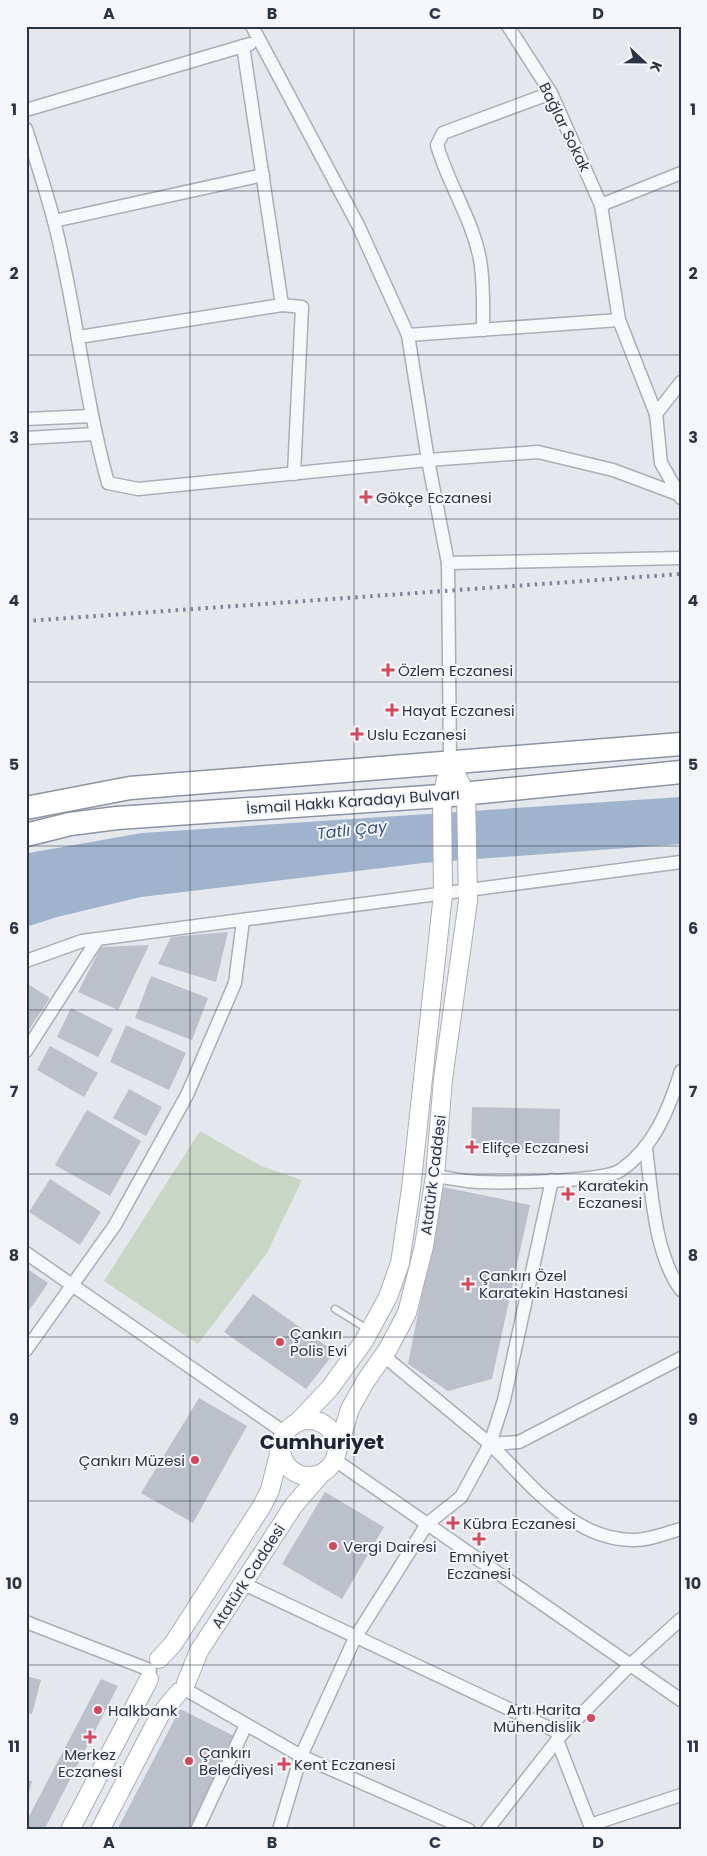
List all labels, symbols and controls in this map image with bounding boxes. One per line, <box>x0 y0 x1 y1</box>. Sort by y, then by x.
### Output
text: A <box>103 2 115 25</box>
text: B <box>267 2 277 25</box>
text: C <box>429 2 441 25</box>
text: D <box>592 2 604 25</box>
north arrow <box>620 38 670 88</box>
text: K <box>645 59 667 75</box>
street label: Bağlar Sokak <box>534 79 596 175</box>
text: 1 <box>11 98 17 121</box>
text: 1 <box>690 98 696 121</box>
text: 2 <box>9 262 19 285</box>
text: 2 <box>688 262 698 285</box>
text: 3 <box>9 426 19 449</box>
text: 3 <box>688 426 698 449</box>
place label: Gökçe Eczanesi <box>376 487 492 508</box>
marker: Gökçe Eczanesi <box>360 491 372 503</box>
text: 4 <box>9 589 20 612</box>
text: 4 <box>688 589 699 612</box>
place label: Özlem Eczanesi <box>398 660 513 681</box>
marker: Özlem Eczanesi <box>382 664 394 676</box>
place label: Hayat Eczanesi <box>402 700 515 721</box>
marker: Hayat Eczanesi <box>386 704 398 716</box>
place label: Uslu Eczanesi <box>367 724 466 745</box>
marker: Uslu Eczanesi <box>351 728 363 740</box>
text: 5 <box>9 753 19 776</box>
text: 5 <box>688 753 698 776</box>
street label: İsmail Hakkı Karadayı Bulvarı <box>246 783 460 819</box>
water label: Tatlı Çay <box>316 815 389 845</box>
text: 6 <box>9 917 19 940</box>
text: 6 <box>688 917 698 940</box>
text: 7 <box>10 1080 19 1103</box>
text: 7 <box>689 1080 698 1103</box>
street label: Atatürk Caddesi <box>415 1114 451 1236</box>
place label: Elifçe Eczanesi <box>482 1137 589 1158</box>
marker: Elifçe Eczanesi <box>466 1141 478 1153</box>
place label: Karatekin Eczanesi <box>578 1175 649 1213</box>
marker: Karatekin Eczanesi <box>562 1188 574 1200</box>
text: 8 <box>9 1244 19 1267</box>
text: 8 <box>688 1244 698 1267</box>
place label: Çankırı Özel Karatekin Hastanesi <box>479 1265 628 1303</box>
marker: Çankırı Özel Karatekin Hastanesi <box>461 1277 475 1291</box>
place label: Çankırı Polis Evi <box>290 1323 347 1361</box>
marker: Çankırı Polis Evi <box>274 1336 286 1348</box>
text: 9 <box>9 1408 19 1431</box>
text: 9 <box>688 1408 698 1431</box>
district label: Cumhuriyet <box>260 1428 384 1456</box>
place label: Çankırı Müzesi <box>79 1450 185 1471</box>
marker: Çankırı Müzesi <box>189 1454 201 1466</box>
place label: Kübra Eczanesi <box>463 1513 576 1534</box>
marker: Kübra Eczanesi <box>447 1517 459 1529</box>
street label: Atatürk Caddesi <box>206 1520 290 1632</box>
marker: Emniyet Eczanesi <box>473 1533 485 1545</box>
place label: Vergi Dairesi <box>343 1536 437 1557</box>
marker: Vergi Dairesi <box>327 1540 339 1552</box>
place label: Emniyet Eczanesi <box>447 1546 511 1584</box>
text: 10 <box>6 1572 22 1595</box>
text: 10 <box>685 1572 701 1595</box>
place label: Artı Harita Mühendislik <box>493 1699 581 1737</box>
place label: Halkbank <box>108 1700 178 1721</box>
marker: Halkbank <box>92 1704 104 1716</box>
marker: Artı Harita Mühendislik <box>585 1712 597 1724</box>
marker: Merkez Eczanesi <box>84 1731 96 1743</box>
text: 11 <box>8 1735 20 1758</box>
text: 11 <box>687 1735 699 1758</box>
place label: Çankırı Belediyesi <box>199 1742 274 1780</box>
place label: Merkez Eczanesi <box>58 1744 122 1782</box>
place label: Kent Eczanesi <box>294 1754 396 1775</box>
marker: Çankırı Belediyesi <box>183 1755 195 1767</box>
marker: Kent Eczanesi <box>278 1758 290 1770</box>
text: A <box>103 1831 115 1854</box>
text: B <box>267 1831 277 1854</box>
text: C <box>429 1831 441 1854</box>
text: D <box>592 1831 604 1854</box>

